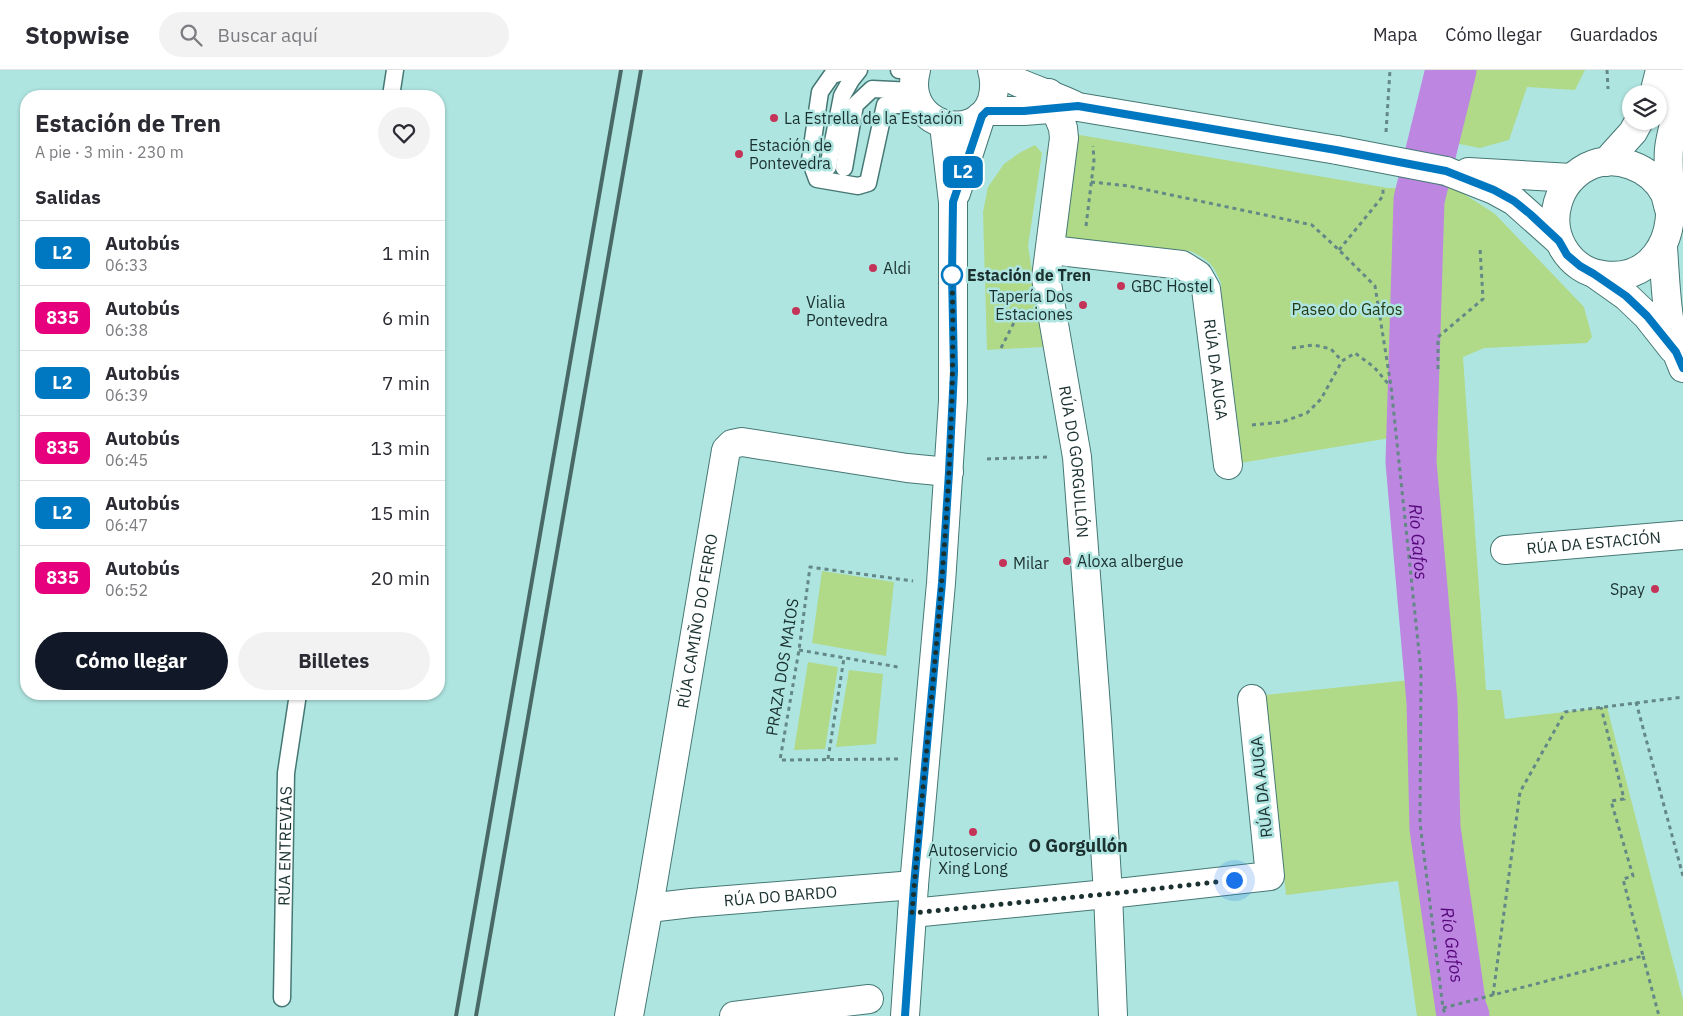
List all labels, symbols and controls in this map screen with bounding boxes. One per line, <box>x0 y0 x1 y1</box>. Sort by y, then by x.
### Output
search box <box>159 12 509 57</box>
text: Stopwise <box>25 19 129 51</box>
icon: search <box>177 21 205 49</box>
text: Buscar aquí <box>217 23 318 47</box>
text: Mapa <box>1373 23 1417 46</box>
text: Cómo llegar <box>1445 23 1542 46</box>
text: Guardados <box>1570 23 1658 46</box>
map controls <box>1622 85 1667 130</box>
button: layers <box>1622 85 1667 130</box>
text: Estación de Tren <box>35 107 221 139</box>
button: heart <box>378 107 430 159</box>
place label: La Estrella de la Estación <box>784 108 962 128</box>
marker: La Estrella de la Estación <box>768 112 780 124</box>
place label: Estación de Pontevedra <box>749 135 832 173</box>
text: A pie · 3 min · 230 m <box>35 142 184 162</box>
marker: Estación de Pontevedra <box>733 148 745 160</box>
line badge: L2 <box>940 156 986 188</box>
text: L2 <box>953 160 973 183</box>
text: Salidas <box>35 185 101 209</box>
text: Autobús <box>105 231 180 255</box>
text: L2 <box>52 241 73 264</box>
text: 1 min <box>382 241 430 265</box>
text: 06:33 <box>105 255 148 275</box>
place label: Aldi <box>883 258 911 278</box>
marker: Aldi <box>867 262 879 274</box>
marker: Estación de Tren <box>941 264 963 286</box>
place label: Estación de Tren <box>967 265 1091 285</box>
place label: GBC Hostel <box>1131 276 1213 296</box>
marker: GBC Hostel <box>1115 280 1127 292</box>
place label: Tapería Dos Estaciones <box>989 286 1073 324</box>
place label: Vialia Pontevedra <box>806 292 888 330</box>
text: Autobús <box>105 296 180 320</box>
marker: Tapería Dos Estaciones <box>1077 299 1089 311</box>
park label: Paseo do Gafos <box>1292 299 1402 319</box>
marker: Vialia Pontevedra <box>790 305 802 317</box>
text: 835 <box>46 306 79 329</box>
text: 6 min <box>382 306 430 330</box>
street label: RÚA DA AUGA <box>1200 318 1232 421</box>
text: 06:38 <box>105 320 148 340</box>
text: Autobús <box>105 361 180 385</box>
text: L2 <box>52 371 73 394</box>
text: 7 min <box>382 371 430 395</box>
street label: RÚA DO GORGULLÓN <box>1055 384 1093 539</box>
text: 06:39 <box>105 385 148 405</box>
text: Autobús <box>105 426 180 450</box>
text: 835 <box>46 436 79 459</box>
text: 13 min <box>371 436 430 460</box>
text: 06:45 <box>105 450 148 470</box>
text: Autobús <box>105 491 180 515</box>
text: L2 <box>52 501 73 524</box>
text: 15 min <box>371 501 430 525</box>
water label: Río Gafos <box>1404 503 1433 581</box>
text: 06:47 <box>105 515 148 535</box>
street label: RÚA DA ESTACIÓN <box>1526 527 1662 558</box>
street label: RÚA CAMIÑO DO FERRO <box>673 532 722 710</box>
place label: Aloxa albergue <box>1077 551 1184 571</box>
place label: Milar <box>1013 553 1049 573</box>
marker: Aloxa albergue <box>1061 555 1073 567</box>
text: Autobús <box>105 556 180 580</box>
marker: Milar <box>997 557 1009 569</box>
text: 835 <box>46 566 79 589</box>
text: 20 min <box>371 566 430 590</box>
place label: Spay <box>1610 579 1645 599</box>
text: 06:52 <box>105 580 148 600</box>
marker: Spay <box>1649 583 1661 595</box>
street label: PRAZA DOS MAIOS <box>761 597 803 737</box>
button: Cómo llegar <box>35 632 228 690</box>
button: Billetes <box>238 632 430 690</box>
street label: RÚA DA AUGA <box>1245 735 1276 839</box>
street label: RÚA ENTREVÍAS <box>273 786 296 906</box>
marker: Autoservicio Xing Long <box>967 826 979 838</box>
district label: O Gorgullón <box>1028 834 1128 857</box>
place label: Autoservicio Xing Long <box>928 840 1018 878</box>
your location <box>1222 868 1247 893</box>
street label: RÚA DO BARDO <box>723 881 838 910</box>
water label: Río Gafos <box>1435 905 1469 984</box>

